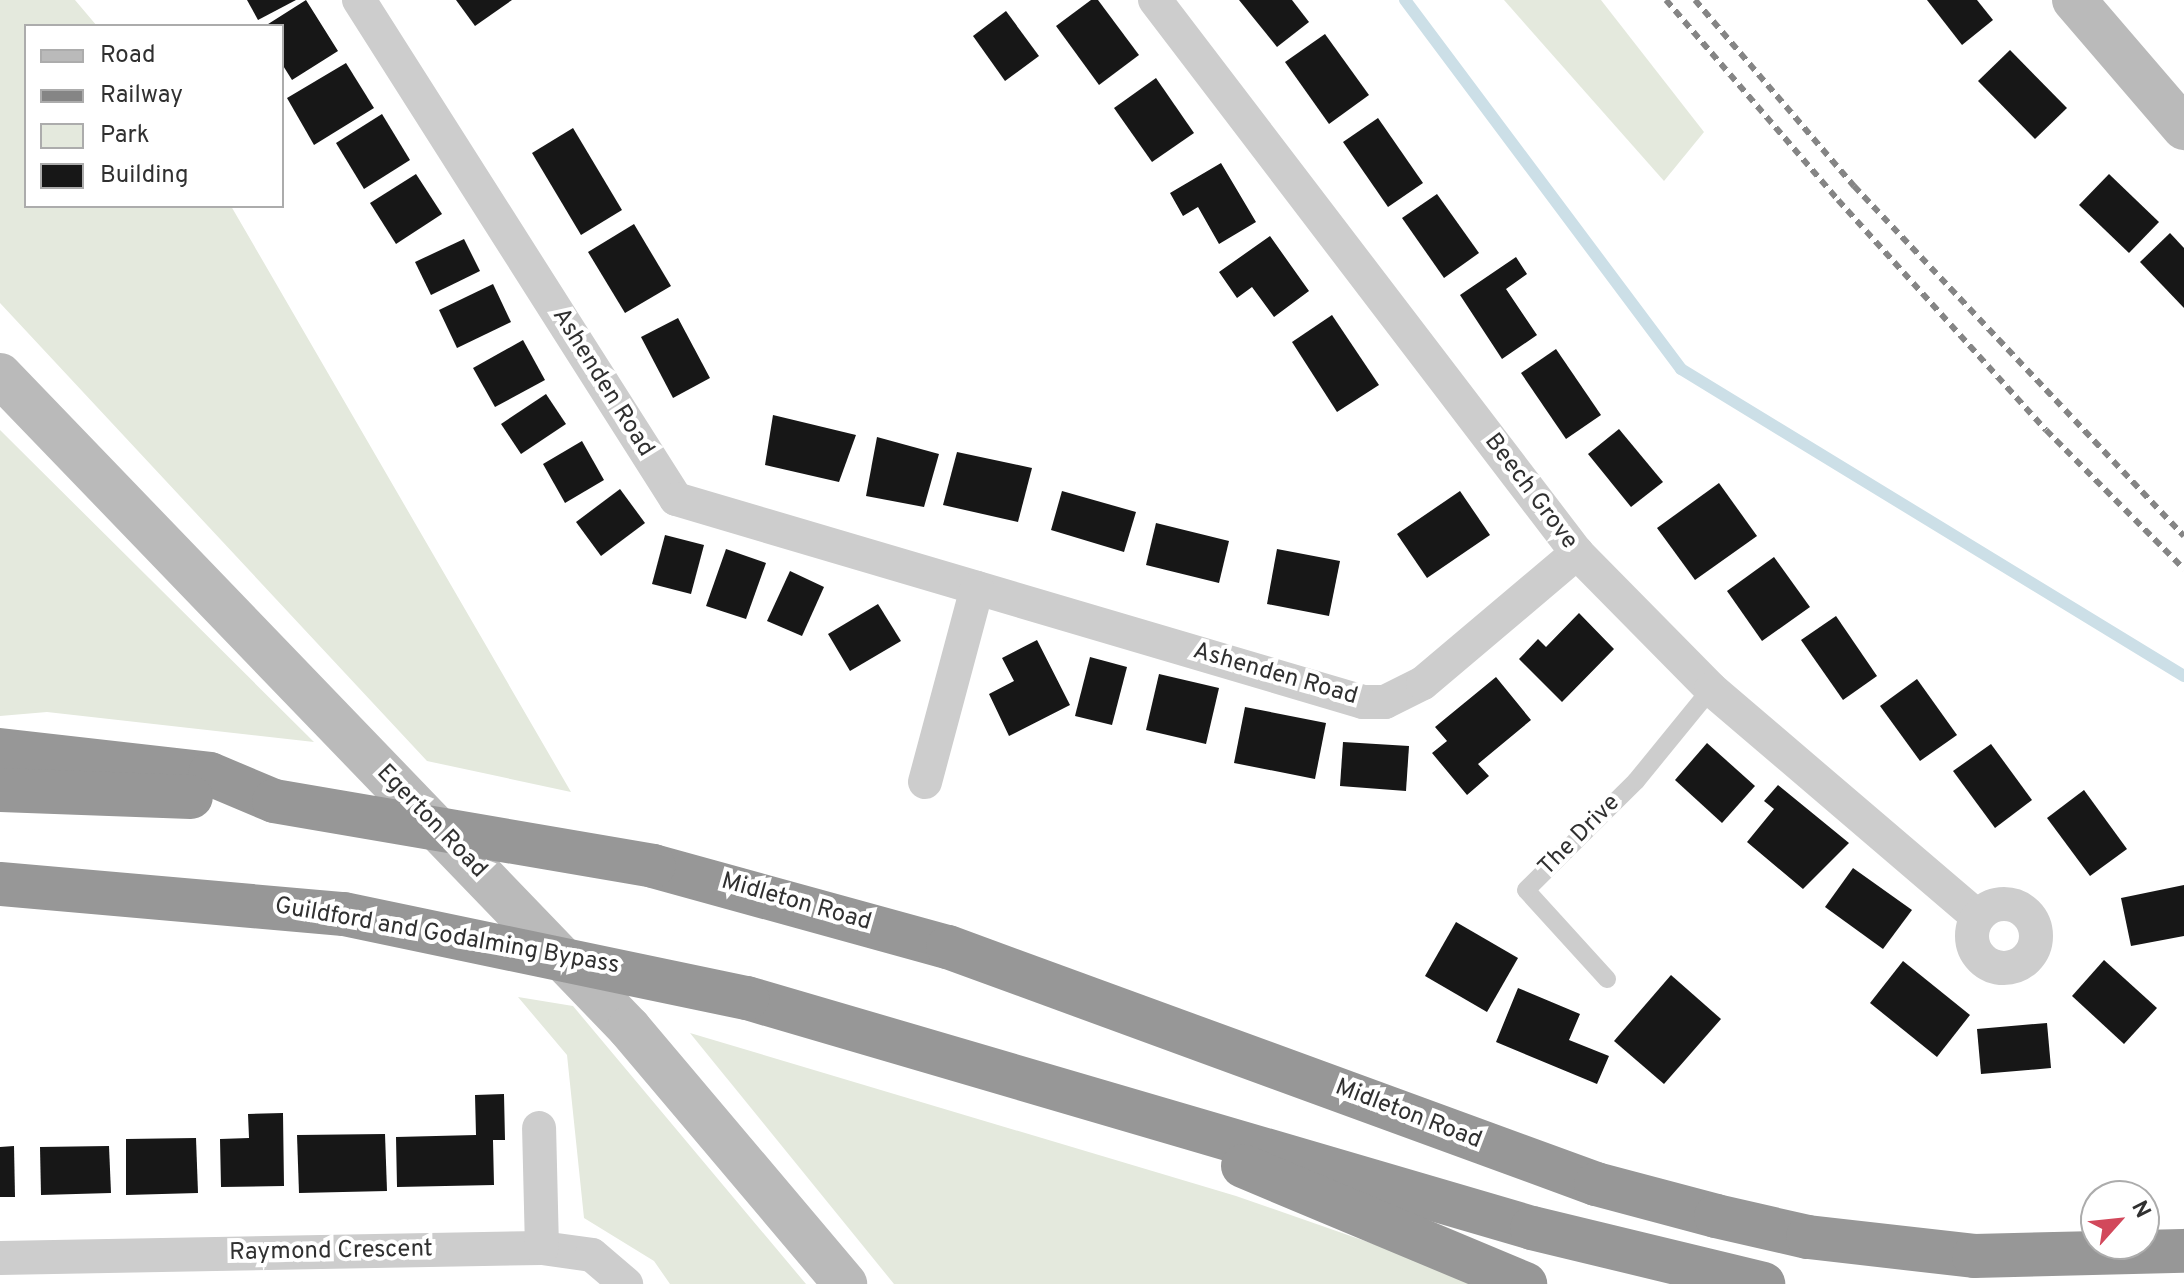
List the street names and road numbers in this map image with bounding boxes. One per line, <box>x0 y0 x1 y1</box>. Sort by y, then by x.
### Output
street label: Ashenden Road <box>545 303 659 463</box>
street label: Beech Grove <box>1477 428 1583 556</box>
street label: Ashenden Road <box>1189 638 1361 712</box>
street label: Egerton Road <box>370 759 492 885</box>
street label: The Drive <box>1533 789 1627 883</box>
street label: Midleton Road <box>718 868 874 938</box>
street label: Guildford and Godalming Bypass <box>272 892 622 982</box>
street label: Midleton Road <box>1331 1074 1485 1156</box>
street label: Raymond Crescent <box>229 1236 433 1268</box>

